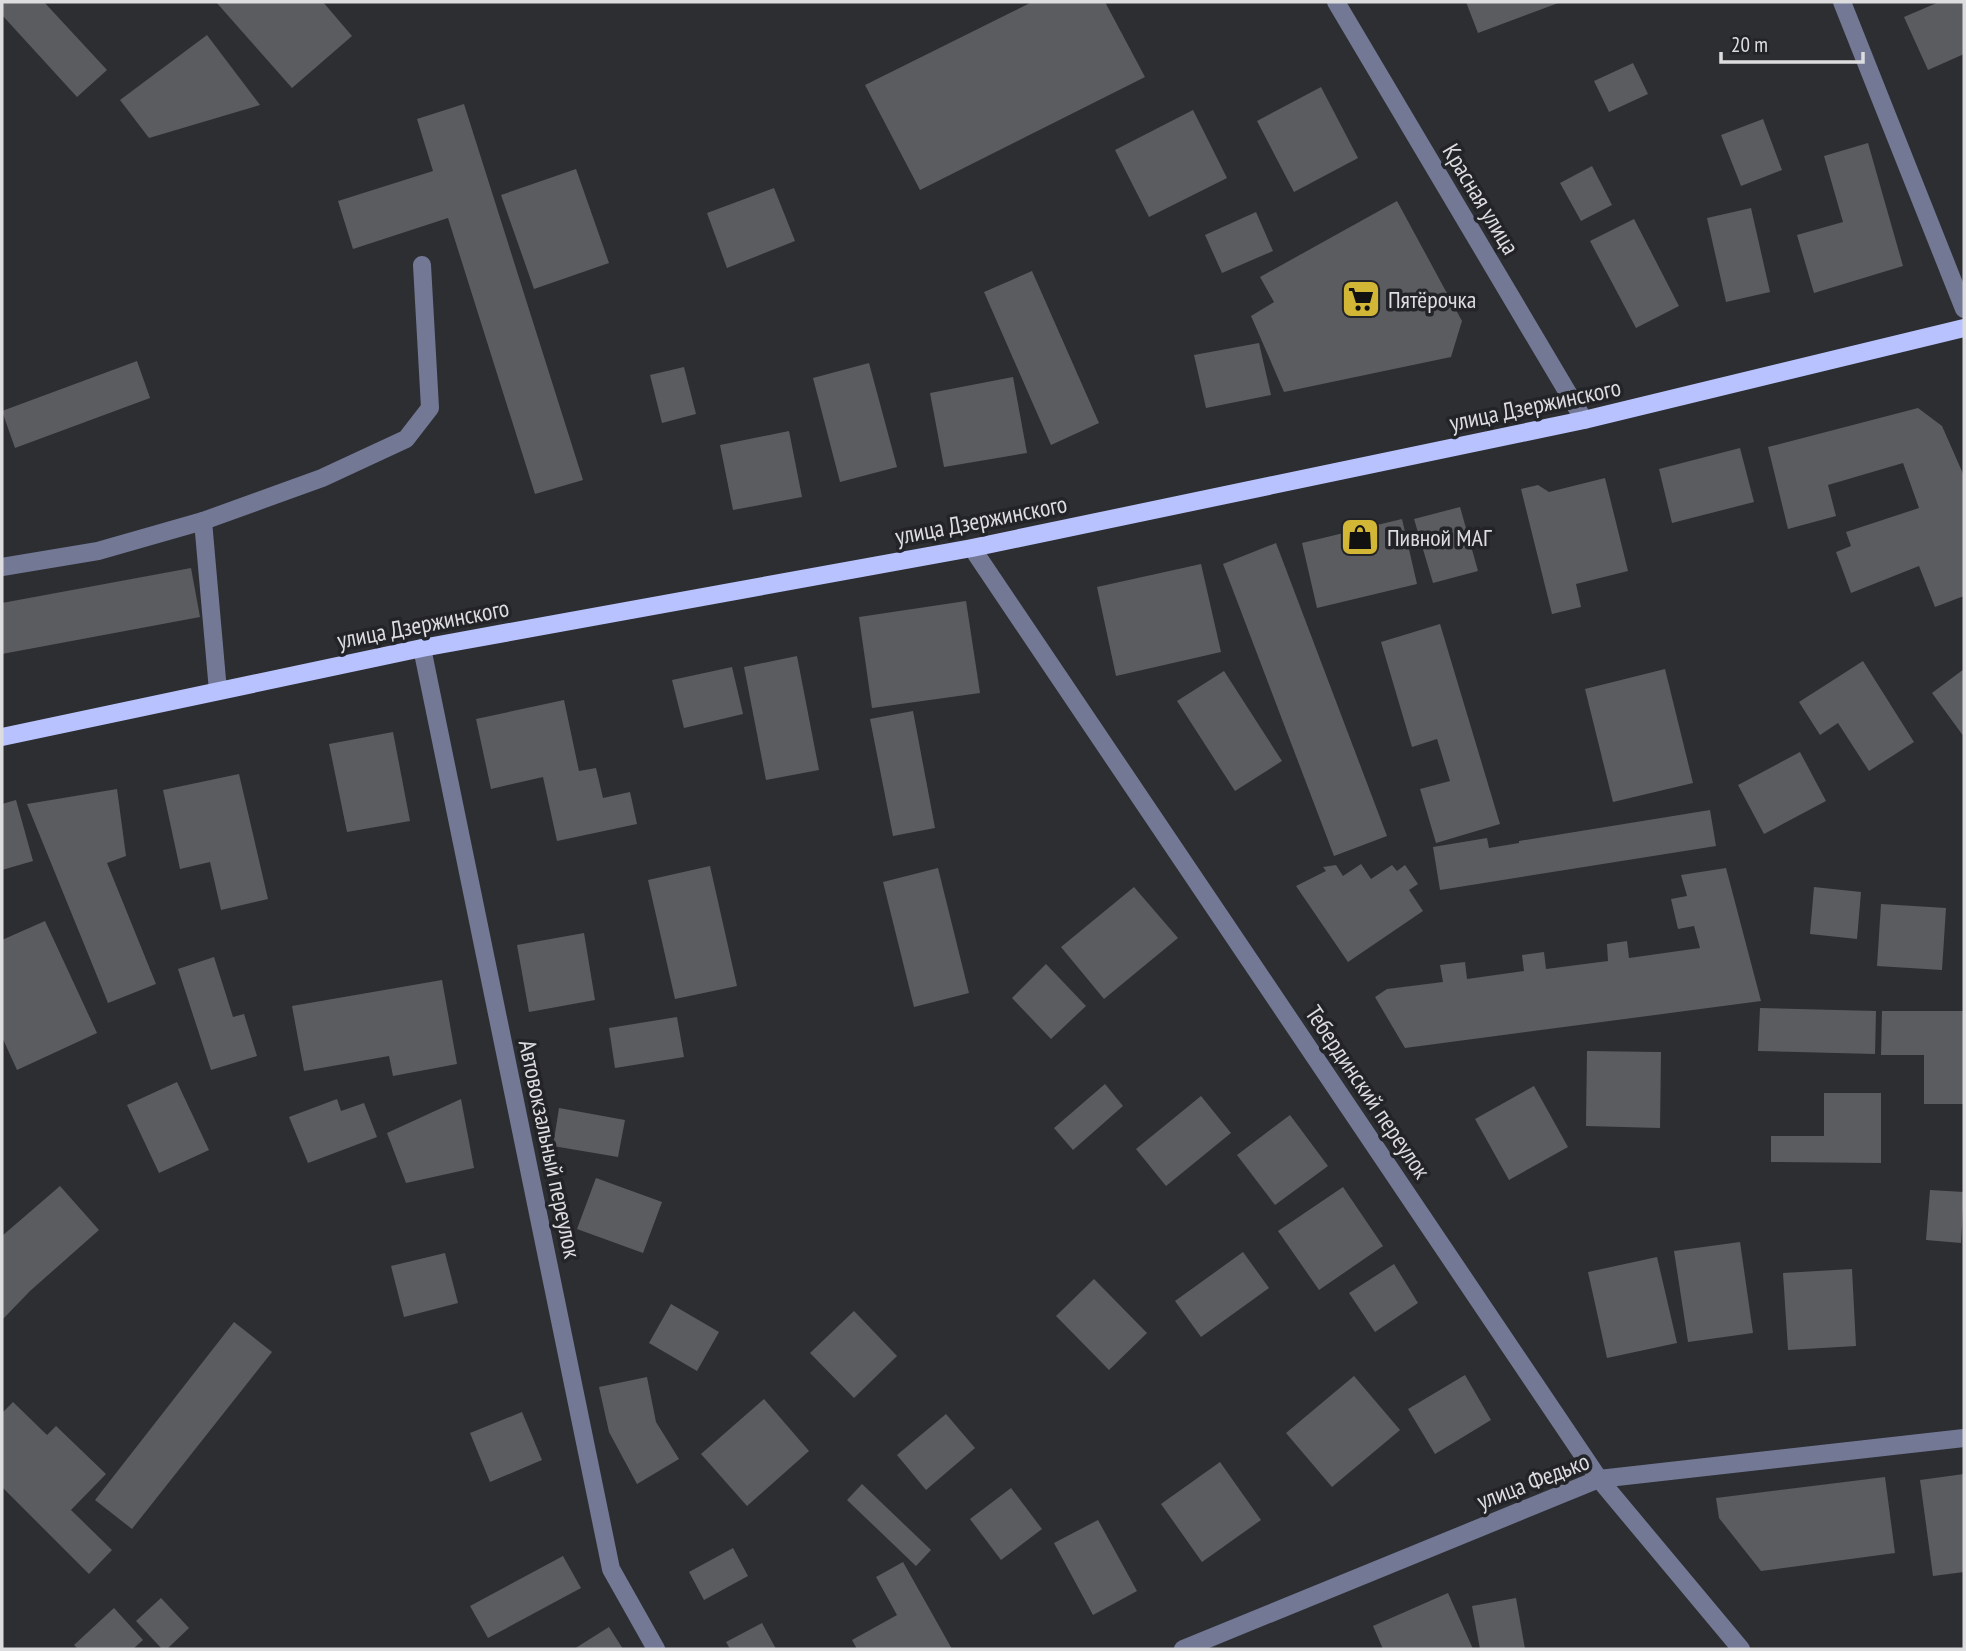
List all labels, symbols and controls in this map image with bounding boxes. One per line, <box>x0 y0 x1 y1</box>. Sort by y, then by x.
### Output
scale bar <box>1721 21 1863 65</box>
text: 20 m <box>1731 31 1768 58</box>
street label: Красная улица <box>1436 138 1526 260</box>
supermarket icon: Пятёрочка <box>1340 278 1382 320</box>
place label: Пятёрочка <box>1388 284 1476 315</box>
street label: улица Дзержинского <box>1446 372 1624 438</box>
street label: улица Дзержинского <box>892 488 1070 552</box>
shop icon: Пивной МАГ <box>1339 516 1381 558</box>
place label: Пивной МАГ <box>1387 522 1492 553</box>
street label: улица Дзержинского <box>334 592 512 656</box>
street label: Тебердинский переулок <box>1298 999 1438 1185</box>
street label: Автовокзальный переулок <box>512 1037 588 1262</box>
street label: улица Федько <box>1472 1445 1594 1517</box>

